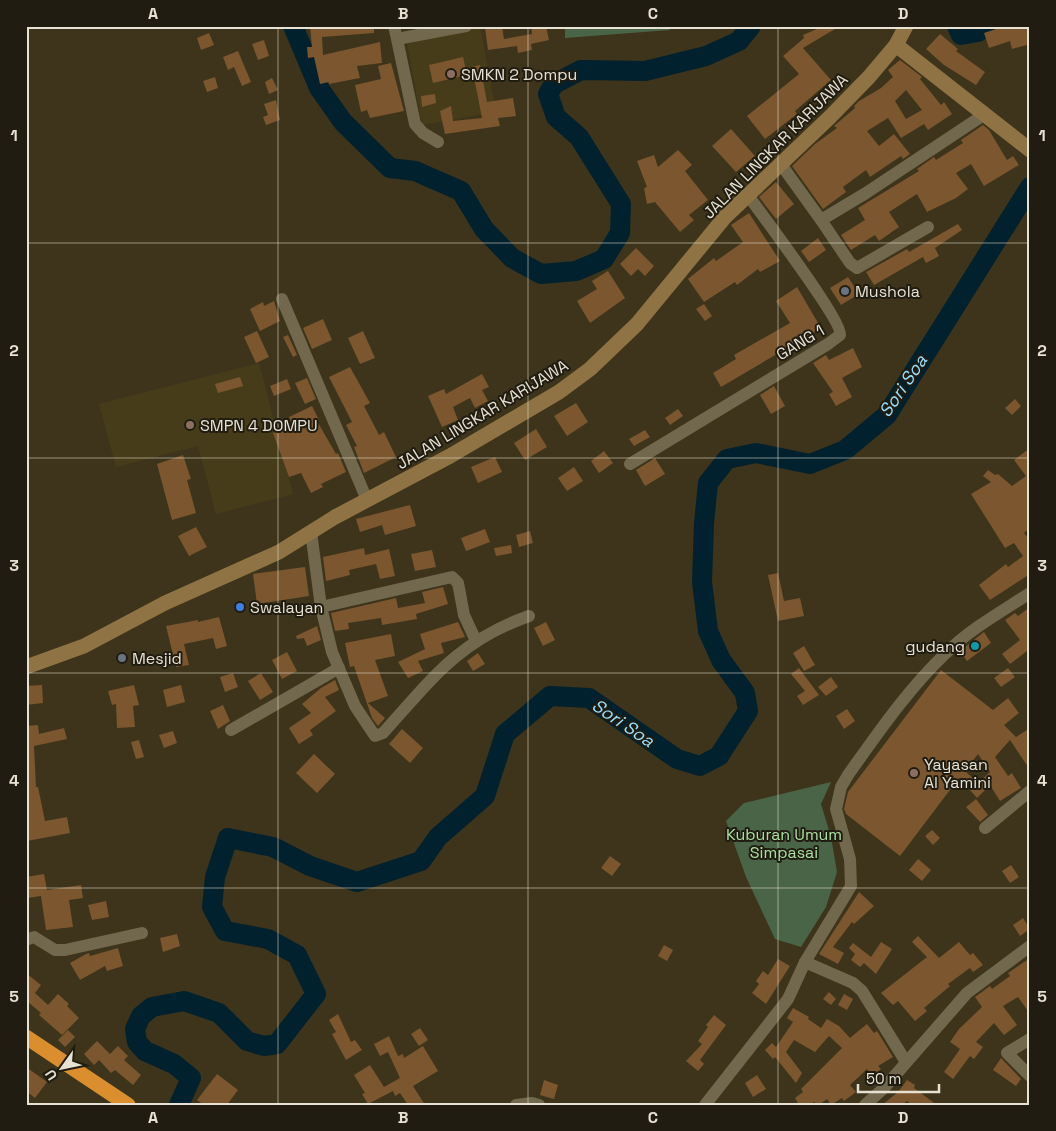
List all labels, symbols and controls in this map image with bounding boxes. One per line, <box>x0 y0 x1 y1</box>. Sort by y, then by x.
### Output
text: A <box>148 3 158 24</box>
text: B <box>398 3 408 24</box>
text: C <box>648 3 658 24</box>
text: D <box>898 3 908 24</box>
place label: SMKN 2 Dompu <box>461 64 577 85</box>
marker: SMKN 2 Dompu <box>445 68 457 80</box>
street label: JALAN LINGKAR KARIJAWA <box>698 69 852 223</box>
text: 1 <box>10 125 18 146</box>
text: 1 <box>1038 125 1046 146</box>
place label: Mushola <box>855 281 920 302</box>
marker: Mushola <box>839 285 851 297</box>
street label: GANG 1 <box>772 320 828 365</box>
text: 2 <box>9 340 19 361</box>
text: 2 <box>1037 340 1047 361</box>
water label: Sori Soa <box>873 350 932 421</box>
street label: JALAN LINGKAR KARIJAWA <box>393 355 572 474</box>
place label: SMPN 4 DOMPU <box>200 415 318 436</box>
marker: SMPN 4 DOMPU <box>184 419 196 431</box>
text: 3 <box>9 555 19 576</box>
text: 3 <box>1037 555 1047 576</box>
place label: Swalayan <box>250 597 323 618</box>
marker: Swalayan <box>234 601 246 613</box>
place label: gudang <box>905 636 965 657</box>
marker: gudang <box>969 640 981 652</box>
place label: Mesjid <box>132 648 182 669</box>
marker: Mesjid <box>116 652 128 664</box>
water label: Sori Soa <box>588 693 659 752</box>
place label: Yayasan Al Yamini <box>924 754 991 793</box>
marker: Yayasan Al Yamini <box>908 767 920 779</box>
text: 4 <box>9 770 19 791</box>
text: 4 <box>1037 770 1047 791</box>
park label: Kuburan Umum Simpasai <box>726 824 842 863</box>
text: 5 <box>9 986 19 1007</box>
text: 5 <box>1037 986 1047 1007</box>
north arrow <box>38 1044 88 1094</box>
scale bar <box>858 1061 940 1093</box>
text: U <box>41 1066 61 1084</box>
text: 50 m <box>866 1069 901 1088</box>
text: A <box>148 1107 158 1128</box>
text: B <box>398 1107 408 1128</box>
text: C <box>648 1107 658 1128</box>
text: D <box>898 1107 908 1128</box>

